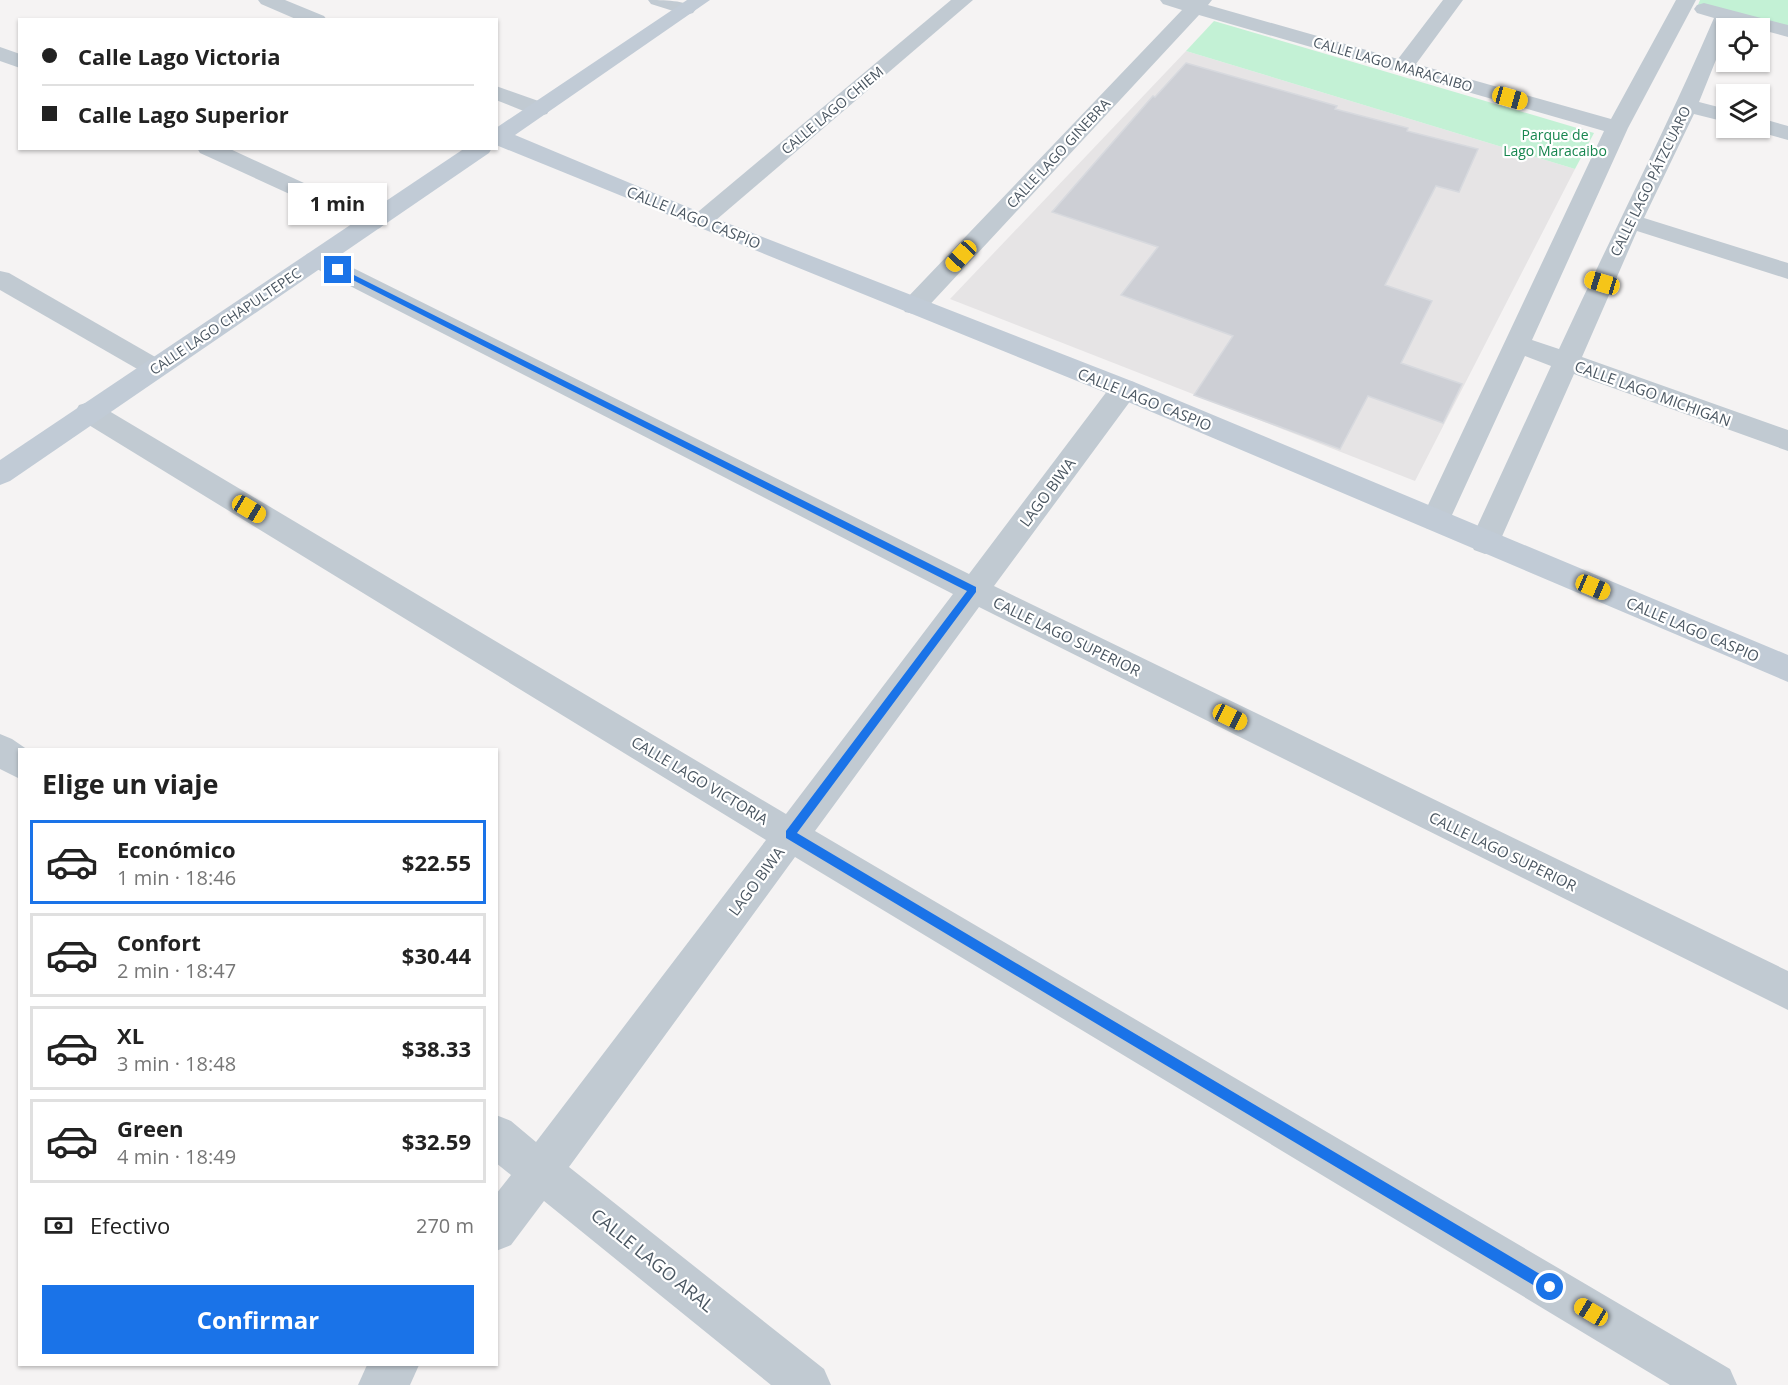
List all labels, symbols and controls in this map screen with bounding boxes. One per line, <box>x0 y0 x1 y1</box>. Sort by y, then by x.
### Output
map controls <box>1716 18 1770 138</box>
button: locate <box>1716 18 1770 72</box>
street label: CALLE LAGO MARACAIBO <box>1311 32 1475 96</box>
text: Calle Lago Victoria <box>78 41 280 71</box>
street label: CALLE LAGO CHIEM <box>777 62 887 158</box>
car <box>1490 84 1530 112</box>
button: layers <box>1716 84 1770 138</box>
street label: CALLE LAGO GINEBRA <box>1002 94 1114 212</box>
text: Calle Lago Superior <box>78 99 289 129</box>
street label: CALLE LAGO PÁTZCUARO <box>1605 103 1695 259</box>
park label: Parque de Lago Maracaibo <box>1503 125 1607 160</box>
street label: CALLE LAGO CASPIO <box>624 181 764 253</box>
callout: 1 min <box>288 183 388 225</box>
text: 1 min <box>310 190 365 217</box>
car <box>942 237 980 275</box>
route end <box>324 256 351 283</box>
street label: CALLE LAGO CHAPULTEPEC <box>145 263 305 379</box>
car <box>1582 269 1622 297</box>
street label: CALLE LAGO MICHIGAN <box>1572 355 1734 431</box>
street label: CALLE LAGO CASPIO <box>1075 363 1215 435</box>
street label: LAGO BIWA <box>1015 453 1080 530</box>
car <box>229 492 269 526</box>
car <box>1573 572 1613 602</box>
street label: CALLE LAGO SUPERIOR <box>990 592 1145 681</box>
street label: CALLE LAGO CASPIO <box>1623 592 1763 666</box>
car <box>1210 701 1250 733</box>
street label: CALLE LAGO VICTORIA <box>628 731 772 829</box>
text: Elige un viaje <box>42 765 218 802</box>
street label: CALLE LAGO SUPERIOR <box>1426 807 1581 896</box>
text: Económico <box>117 834 236 864</box>
icon: car <box>45 835 99 889</box>
street label: LAGO BIWA <box>724 842 789 919</box>
text: $22.55 <box>402 847 471 877</box>
text: 1 min · 18:46 <box>117 864 236 891</box>
text: Confort <box>117 927 201 957</box>
icon: car <box>45 928 99 982</box>
text: $30.44 <box>402 940 471 970</box>
text: 2 min · 18:47 <box>117 957 236 984</box>
text: XL <box>117 1020 144 1050</box>
icon: car <box>45 1021 99 1075</box>
text: $38.33 <box>402 1033 471 1063</box>
text: 3 min · 18:48 <box>117 1050 236 1077</box>
text: Green <box>117 1113 183 1143</box>
icon: car <box>45 1114 99 1168</box>
text: $32.59 <box>402 1126 471 1156</box>
text: 4 min · 18:49 <box>117 1143 236 1170</box>
street label: CALLE LAGO ARAL <box>586 1203 720 1317</box>
icon: cash <box>42 1209 75 1242</box>
text: Efectivo <box>90 1210 170 1240</box>
text: 270 m <box>416 1212 474 1239</box>
route start <box>1536 1273 1563 1300</box>
button: Confirmar <box>42 1285 474 1354</box>
car <box>1571 1295 1611 1329</box>

